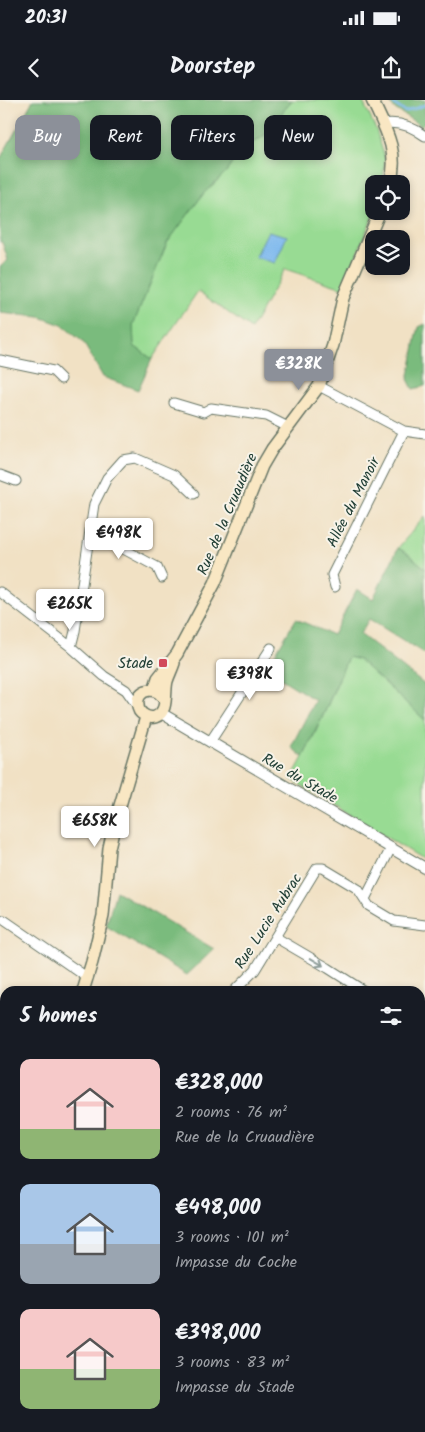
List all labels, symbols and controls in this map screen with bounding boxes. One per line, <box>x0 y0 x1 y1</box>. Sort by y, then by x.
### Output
text: 20:31 <box>25 3 67 33</box>
text: Doorstep <box>170 50 255 85</box>
icon: back <box>20 54 48 82</box>
icon: share <box>377 54 405 82</box>
chip: Buy <box>15 115 80 160</box>
chip: Rent <box>90 115 161 160</box>
chip: Filters <box>171 115 254 160</box>
chip: New <box>264 115 332 160</box>
map controls <box>365 175 410 275</box>
button: locate <box>365 175 410 220</box>
button: layers <box>365 230 410 275</box>
pin: €328K <box>264 348 334 391</box>
text: €328K <box>275 352 323 377</box>
street label: Rue de la Cruaudière <box>191 449 265 579</box>
street label: Allée du Manoir <box>321 452 387 552</box>
pin: €498K <box>84 518 154 560</box>
text: €498K <box>96 521 142 546</box>
pin: €265K <box>35 588 105 631</box>
text: €265K <box>47 592 93 617</box>
place label: Stade <box>118 652 153 676</box>
marker: Stade <box>157 657 169 669</box>
pin: €398K <box>215 658 285 701</box>
text: €398K <box>227 662 273 687</box>
street label: Rue du Stade <box>257 747 342 811</box>
pin: €658K <box>60 806 130 848</box>
text: €658K <box>72 809 118 834</box>
street label: Rue Lucie Aubrac <box>229 869 309 974</box>
one-way arrow <box>310 957 324 967</box>
text: 5 homes <box>20 1000 97 1033</box>
icon: filters <box>377 1002 405 1030</box>
text: €328,000 <box>175 1067 262 1100</box>
icon: home <box>60 1079 120 1139</box>
text: 2 rooms · 76 m² <box>175 1100 287 1125</box>
text: Rue de la Cruaudière <box>175 1125 314 1150</box>
text: €498,000 <box>175 1192 261 1225</box>
icon: home <box>60 1204 120 1264</box>
text: 3 rooms · 101 m² <box>175 1225 289 1250</box>
text: Impasse du Coche <box>175 1250 297 1275</box>
text: €398,000 <box>175 1317 261 1350</box>
icon: home <box>60 1329 120 1389</box>
text: 3 rooms · 83 m² <box>175 1350 289 1375</box>
text: Impasse du Stade <box>175 1375 295 1400</box>

